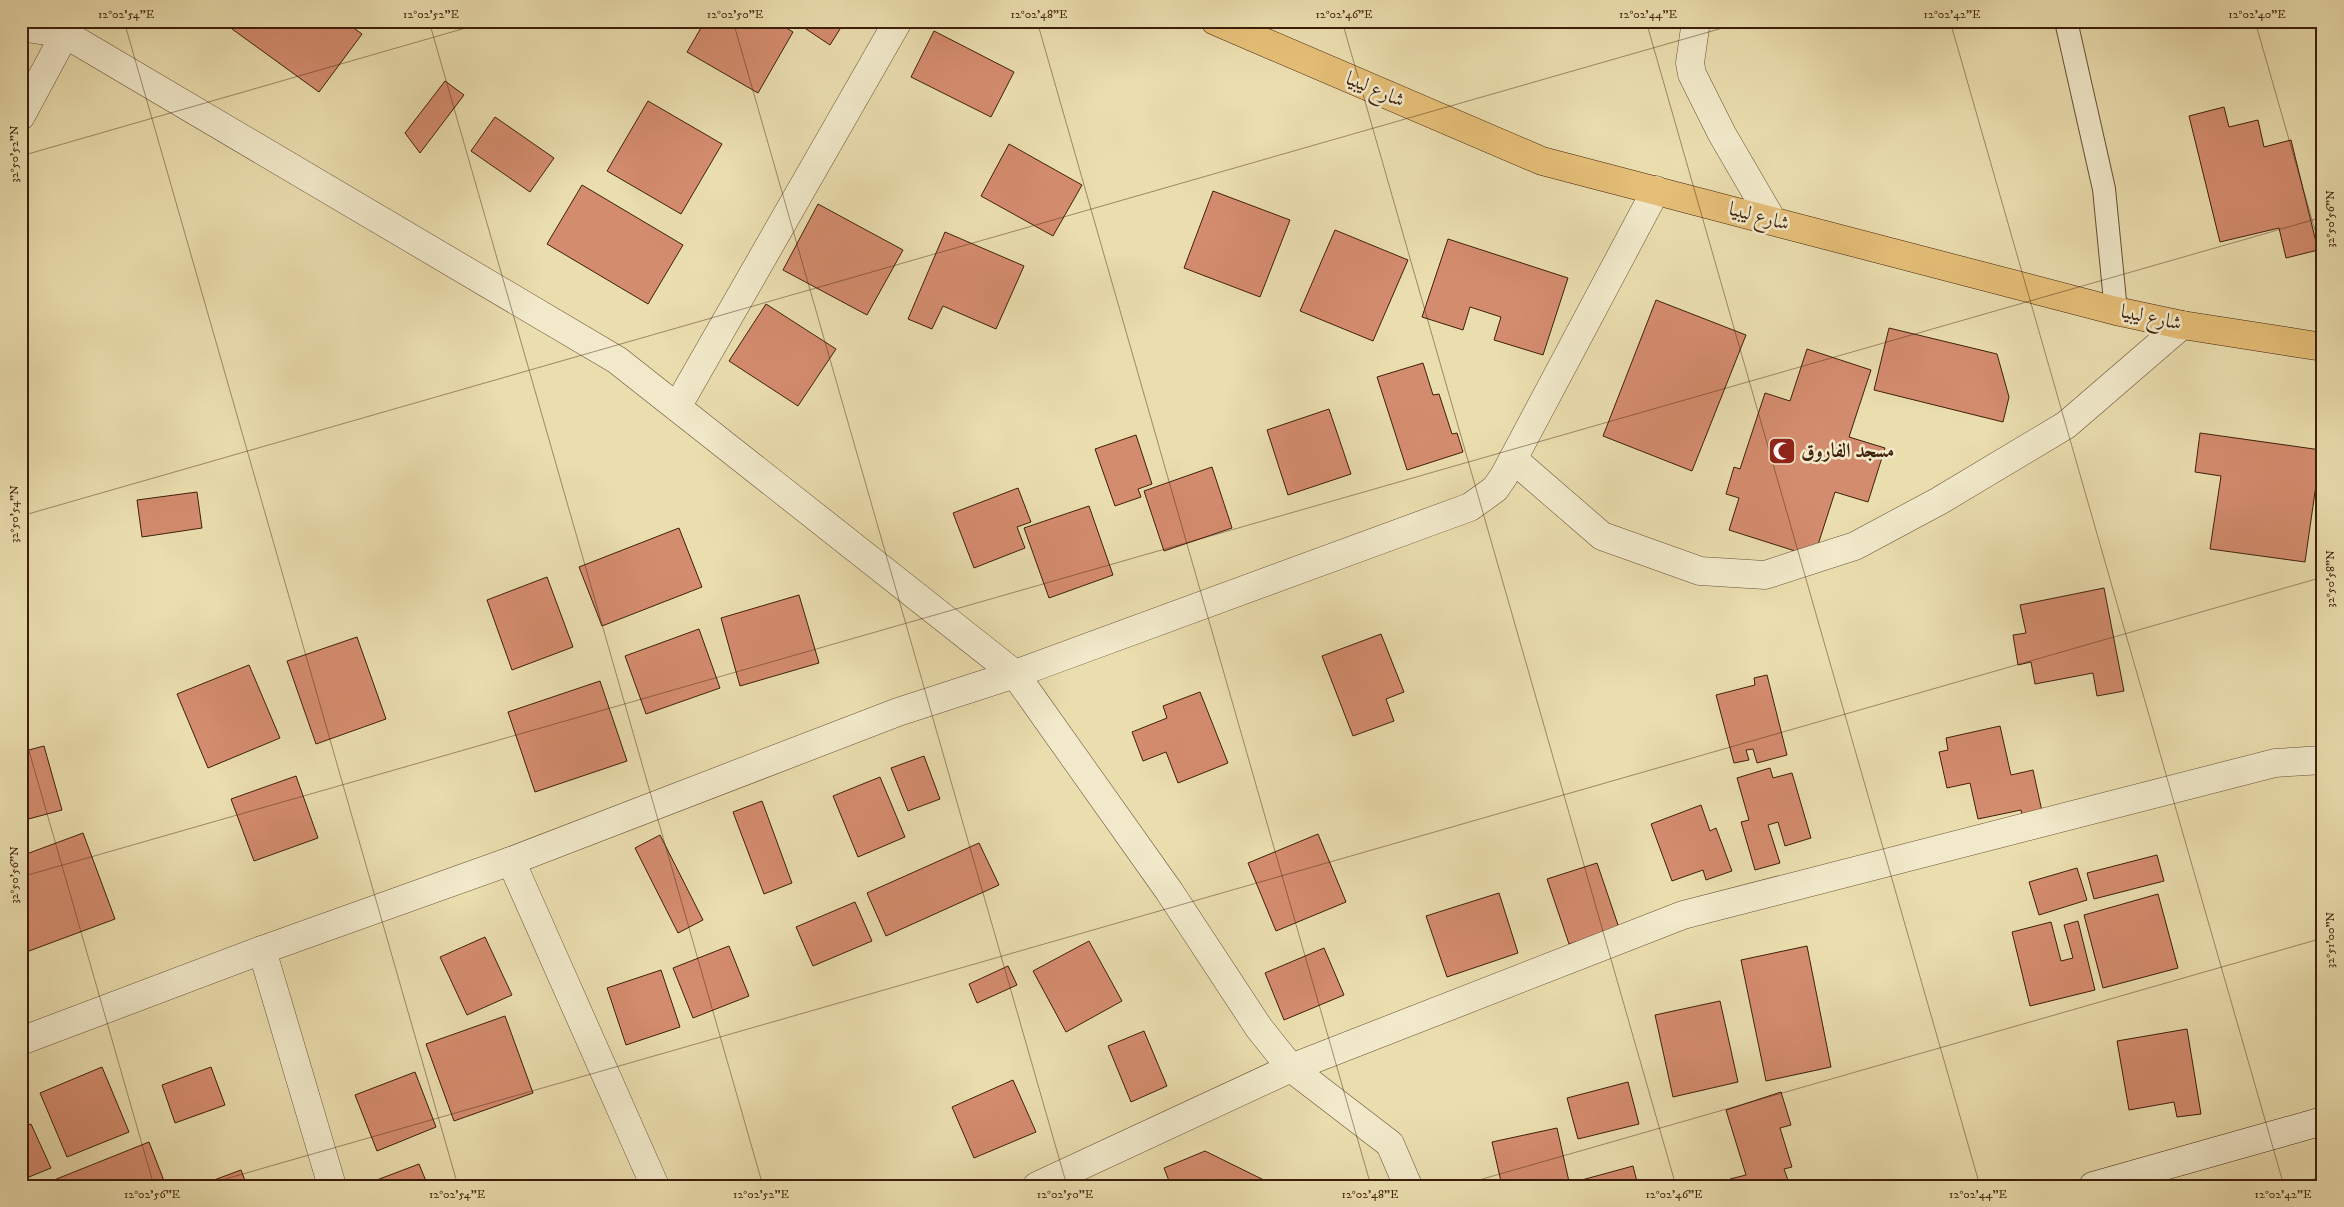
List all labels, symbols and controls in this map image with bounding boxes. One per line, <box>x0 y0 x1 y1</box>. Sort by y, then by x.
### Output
text: 12°02'54"E <box>98 7 155 22</box>
text: 12°02'52"E <box>403 7 459 22</box>
text: 12°02'50"E <box>707 7 764 22</box>
text: 12°02'48"E <box>1011 7 1068 22</box>
text: 12°02'46"E <box>1315 7 1373 22</box>
text: 12°02'44"E <box>1619 7 1677 22</box>
text: 12°02'42"E <box>1924 7 1981 22</box>
text: 12°02'40"E <box>2228 7 2286 22</box>
street label: شارع ليبيا <box>1340 66 1408 117</box>
text: 32°50'52"N <box>7 125 22 183</box>
text: 32°50'56"N <box>2323 190 2338 248</box>
street label: شارع ليبيا <box>1725 197 1792 241</box>
street label: شارع ليبيا <box>2117 299 2184 341</box>
mosque icon: مسجد الفاروق <box>1767 436 1797 466</box>
place label: مسجد الفاروق <box>1801 439 1894 464</box>
text: 32°50'54"N <box>7 485 22 543</box>
text: 32°50'58"N <box>2323 550 2338 608</box>
text: 32°50'56"N <box>7 846 22 904</box>
text: 32°51'00"N <box>2323 912 2338 968</box>
text: 12°02'56"E <box>124 1187 181 1202</box>
text: 12°02'54"E <box>429 1187 486 1202</box>
text: 12°02'52"E <box>733 1187 789 1202</box>
text: 12°02'50"E <box>1037 1187 1094 1202</box>
text: 12°02'48"E <box>1342 1187 1399 1202</box>
text: 12°02'46"E <box>1645 1187 1703 1202</box>
text: 12°02'44"E <box>1949 1187 2007 1202</box>
text: 12°02'42"E <box>2255 1187 2312 1202</box>

